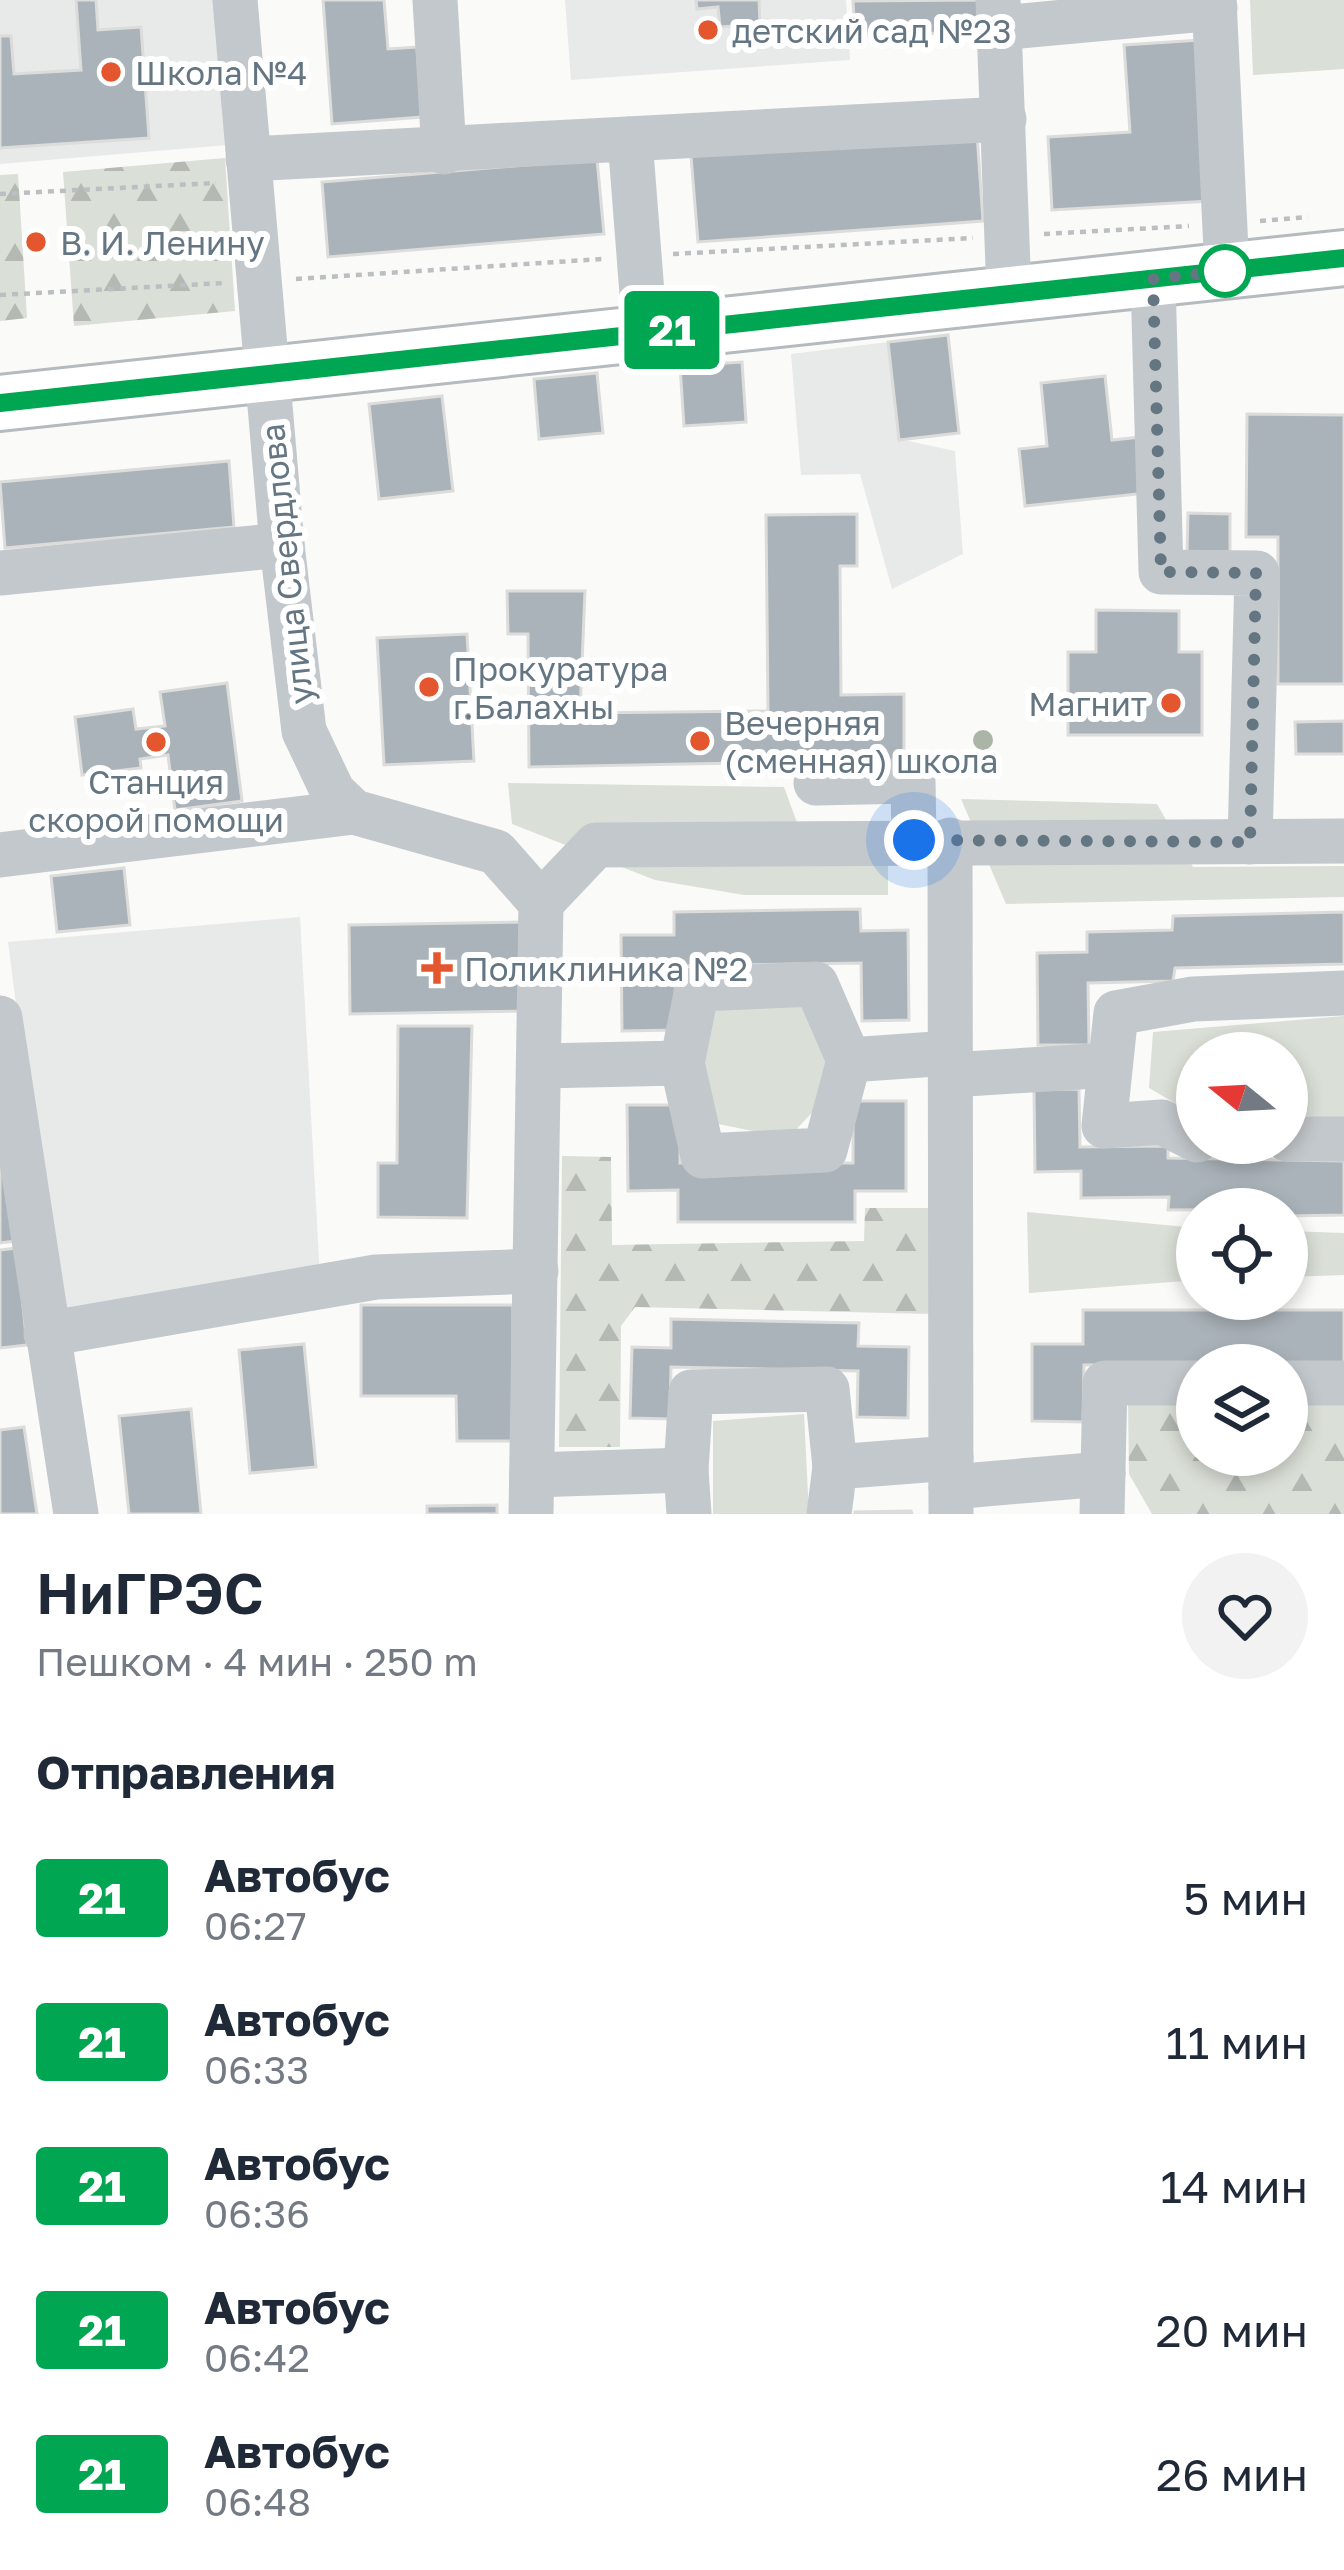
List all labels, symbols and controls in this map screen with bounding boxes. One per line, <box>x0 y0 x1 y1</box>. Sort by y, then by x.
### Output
place label: детский сад №23 <box>732 11 1012 50</box>
marker: детский сад №23 <box>695 17 721 43</box>
place label: Школа №4 <box>135 53 307 92</box>
marker: Школа №4 <box>98 59 124 85</box>
place label: В. И. Ленину <box>60 223 265 262</box>
marker: В. И. Ленину <box>23 229 49 255</box>
unlabelled marker <box>1200 246 1250 296</box>
line badge: 21 <box>618 291 726 369</box>
text: 21 <box>648 305 696 355</box>
street label: улица Свердлова <box>252 422 320 706</box>
place label: Прокуратура г.Балахны <box>453 649 669 726</box>
marker: Прокуратура г.Балахны <box>416 674 442 700</box>
place label: Магнит <box>1028 684 1147 723</box>
marker: Магнит <box>1158 690 1184 716</box>
place label: Вечерняя (сменная) школа <box>724 703 998 780</box>
marker: Вечерняя (сменная) школа <box>687 728 713 754</box>
marker: Станция скорой помощи <box>143 729 169 755</box>
place label: Станция скорой помощи <box>28 762 284 839</box>
your location <box>884 810 944 870</box>
place label: Поликлиника №2 <box>464 949 748 988</box>
marker: Поликлиника №2 <box>421 952 453 984</box>
north arrow <box>1176 1032 1308 1164</box>
map controls <box>1176 1032 1308 1476</box>
button: locate <box>1176 1188 1308 1320</box>
button: layers <box>1176 1344 1308 1476</box>
button: heart <box>1182 1553 1308 1679</box>
text: НиГРЭС <box>36 1558 264 1627</box>
text: Пешком · 4 мин · 250 m <box>36 1638 478 1685</box>
text: Отправления <box>36 1745 336 1799</box>
text: Автобус <box>204 1848 390 1902</box>
text: 5 мин <box>1183 1871 1308 1925</box>
text: 21 <box>78 1873 126 1923</box>
text: 06:27 <box>204 1902 307 1949</box>
text: Автобус <box>204 1992 390 2046</box>
text: 11 мин <box>1166 2015 1308 2069</box>
text: 21 <box>78 2017 126 2067</box>
text: 06:33 <box>204 2046 309 2093</box>
text: Автобус <box>204 2136 390 2190</box>
text: 14 мин <box>1160 2159 1308 2213</box>
text: 21 <box>78 2161 126 2211</box>
text: 06:36 <box>204 2190 310 2237</box>
text: Автобус <box>204 2280 390 2334</box>
text: 20 мин <box>1155 2303 1308 2357</box>
text: 21 <box>78 2305 126 2355</box>
text: 06:42 <box>204 2334 310 2381</box>
text: Автобус <box>204 2424 390 2478</box>
text: 26 мин <box>1156 2447 1308 2501</box>
text: 21 <box>78 2449 126 2499</box>
text: 06:48 <box>204 2478 311 2525</box>

